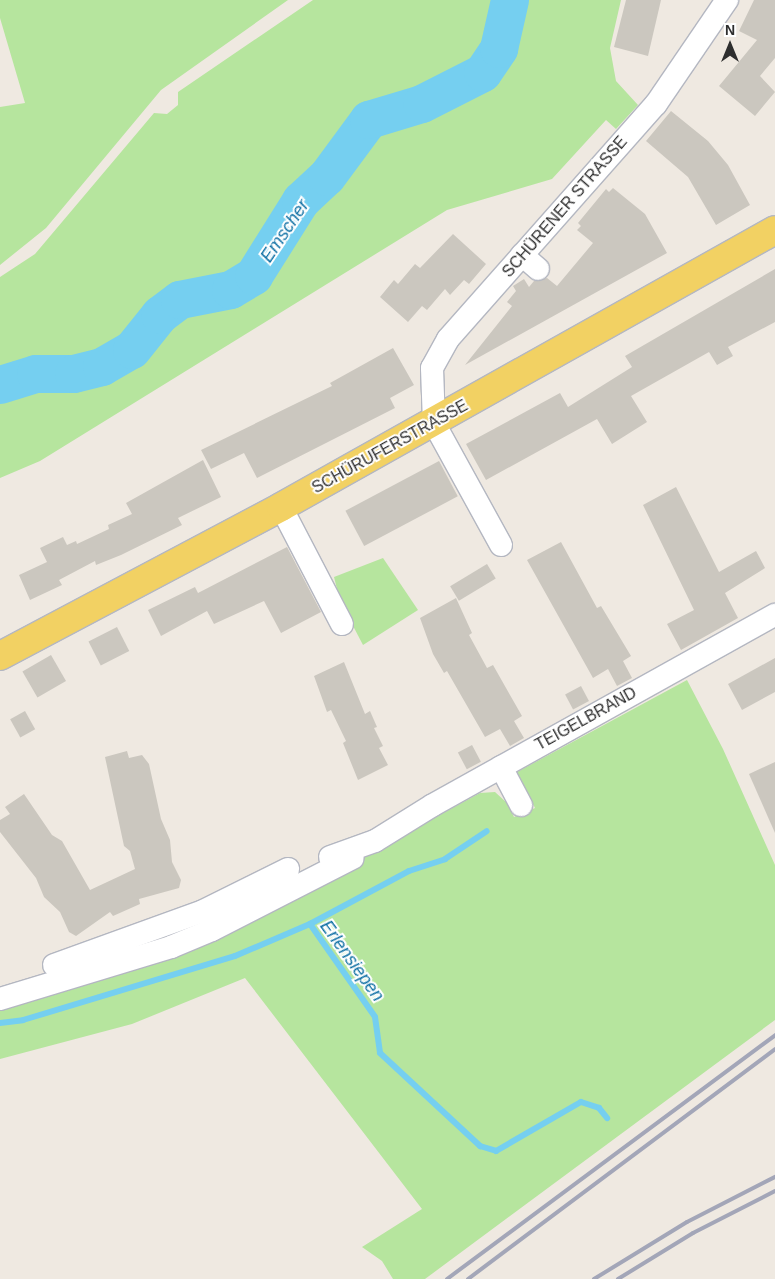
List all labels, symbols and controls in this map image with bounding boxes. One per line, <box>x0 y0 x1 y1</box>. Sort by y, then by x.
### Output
north arrow <box>705 20 755 70</box>
text: N <box>725 22 735 38</box>
street label: SCHÜRENER STRASSE <box>499 133 631 281</box>
water label: Emscher <box>256 196 314 266</box>
street label: SCHÜRUFERSTRASSE <box>309 396 471 498</box>
street label: TEIGELBRAND <box>532 683 640 755</box>
water label: Erlensiepen <box>315 916 389 1006</box>

